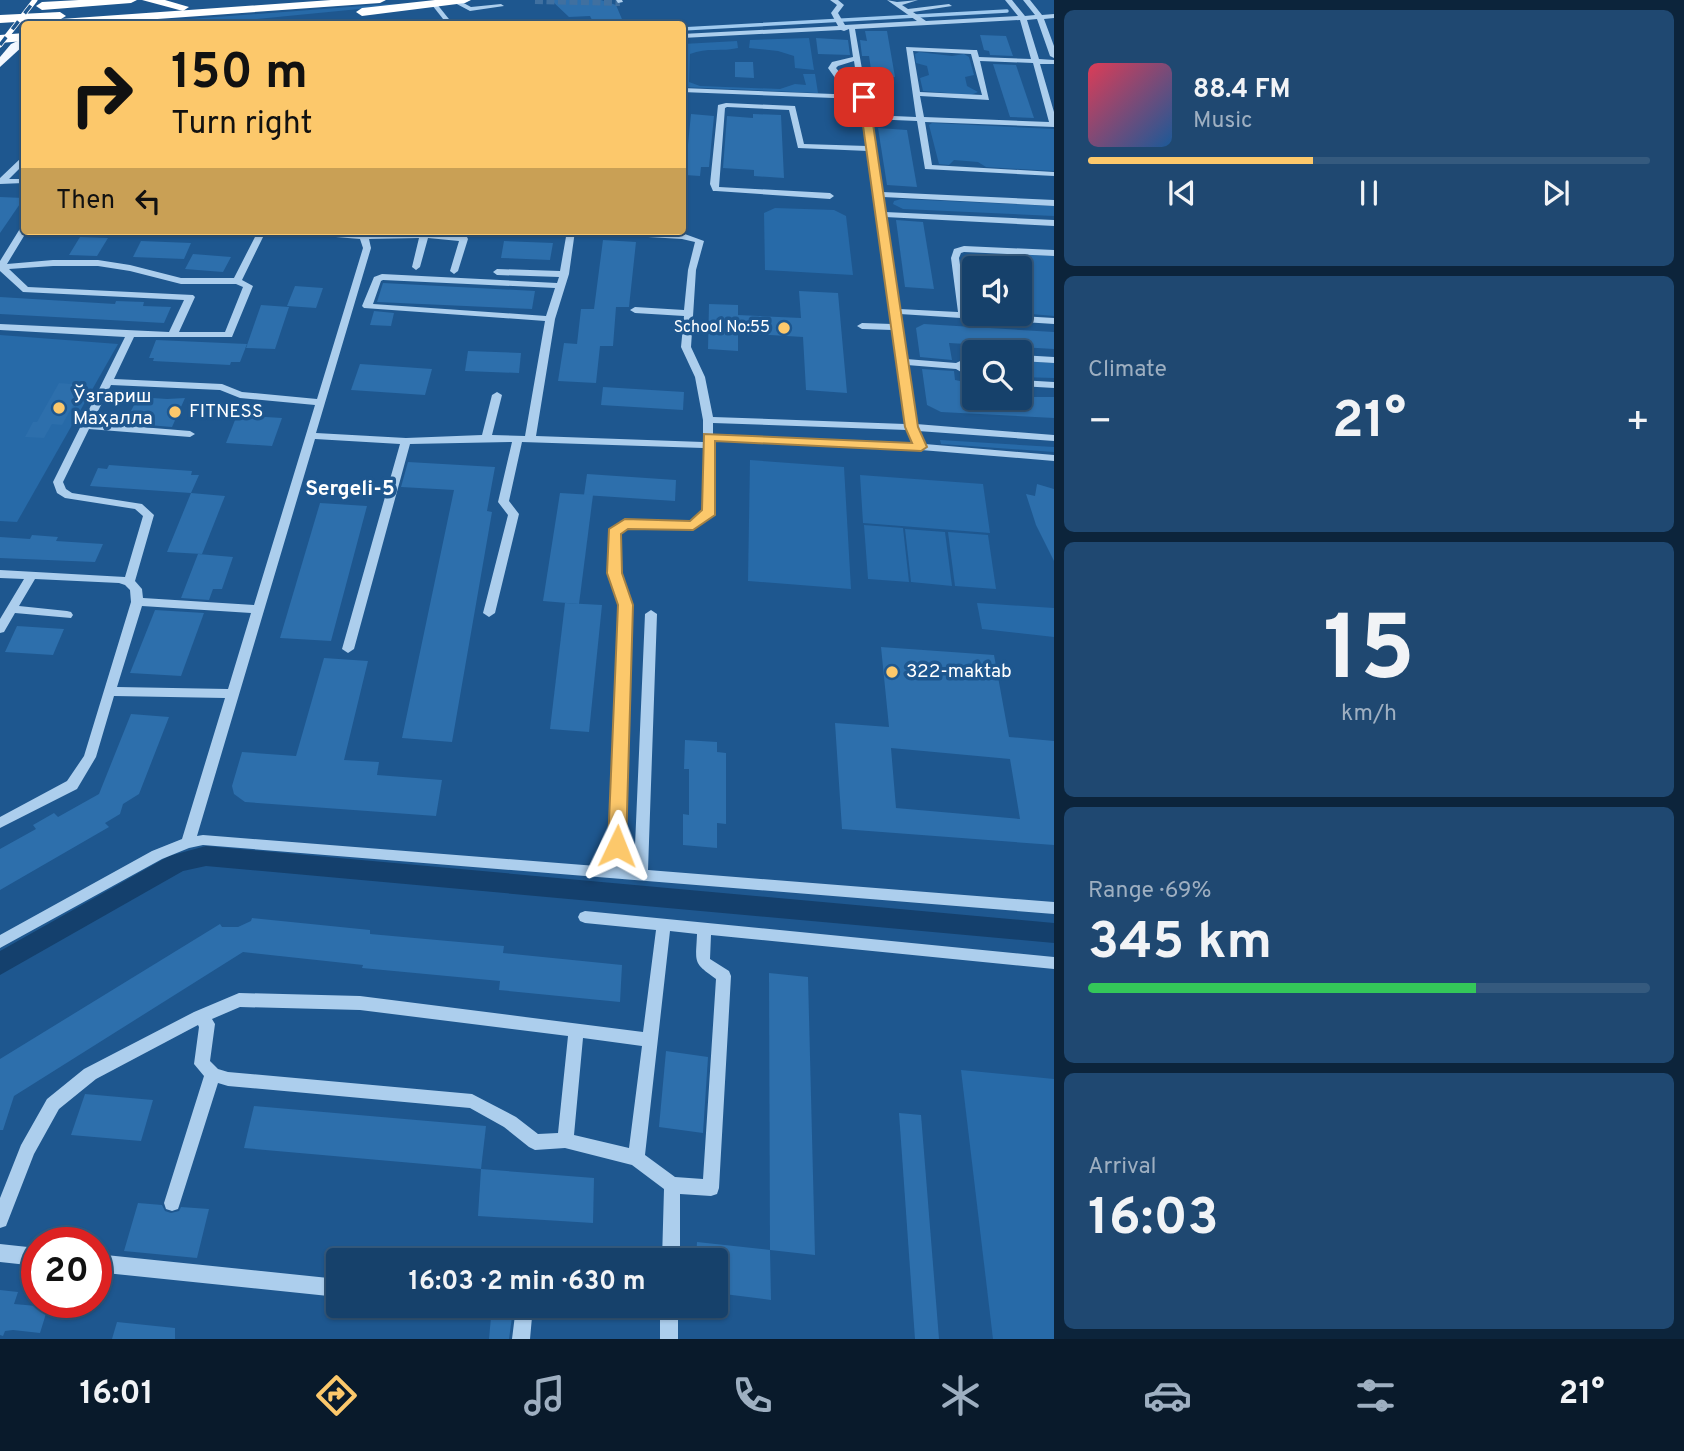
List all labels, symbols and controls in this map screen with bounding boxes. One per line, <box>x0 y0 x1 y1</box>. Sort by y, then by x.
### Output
text: 150 m <box>171 44 308 106</box>
icon: right <box>56 49 147 140</box>
pin <box>834 67 894 127</box>
text: 88.4 FM <box>1193 74 1291 107</box>
icon: arrive <box>845 78 883 116</box>
text: Turn right <box>171 105 313 145</box>
text: Music <box>1193 107 1253 136</box>
icon: previous <box>1163 174 1201 212</box>
icon: pause <box>1350 174 1388 212</box>
icon: next <box>1537 174 1575 212</box>
icon: left <box>129 182 167 220</box>
text: Then <box>56 185 115 218</box>
map controls <box>962 256 1032 410</box>
button: sound <box>962 256 1032 326</box>
place label: School No:55 <box>674 318 770 338</box>
marker: School No:55 <box>776 320 792 336</box>
button: search <box>962 340 1032 410</box>
text: Climate <box>1088 356 1167 385</box>
place label: Ўзгариш Маҳалла <box>73 384 153 431</box>
text: 21° <box>1332 390 1406 456</box>
text: − <box>1088 399 1113 448</box>
text: + <box>1625 399 1650 448</box>
marker: Ўзгариш Маҳалла <box>51 400 67 416</box>
place label: FITNESS <box>189 400 263 424</box>
marker: FITNESS <box>167 404 183 420</box>
district label: Sergeli-5 <box>305 476 395 503</box>
text: 15 <box>1323 597 1415 712</box>
place label: 322-maktab <box>906 660 1012 684</box>
marker: 322-maktab <box>884 664 900 680</box>
text: km/h <box>1341 700 1397 729</box>
position arrow <box>580 809 654 883</box>
text: Range · 69% <box>1088 877 1211 906</box>
text: 345 km <box>1088 911 1272 977</box>
text: Arrival <box>1088 1153 1157 1182</box>
text: 16:03 <box>1088 1187 1219 1253</box>
speed limit sign: 20 <box>21 1227 112 1318</box>
text: 16:03 · 2 min · 630 m <box>409 1266 645 1299</box>
icon: directions <box>312 1371 361 1420</box>
icon: music <box>520 1371 569 1420</box>
icon: phone <box>728 1371 777 1420</box>
icon: climate <box>936 1371 985 1420</box>
icon: car <box>1143 1371 1192 1420</box>
icon: filters <box>1351 1371 1400 1420</box>
text: 16:01 <box>79 1375 153 1415</box>
text: 21° <box>1559 1375 1605 1415</box>

